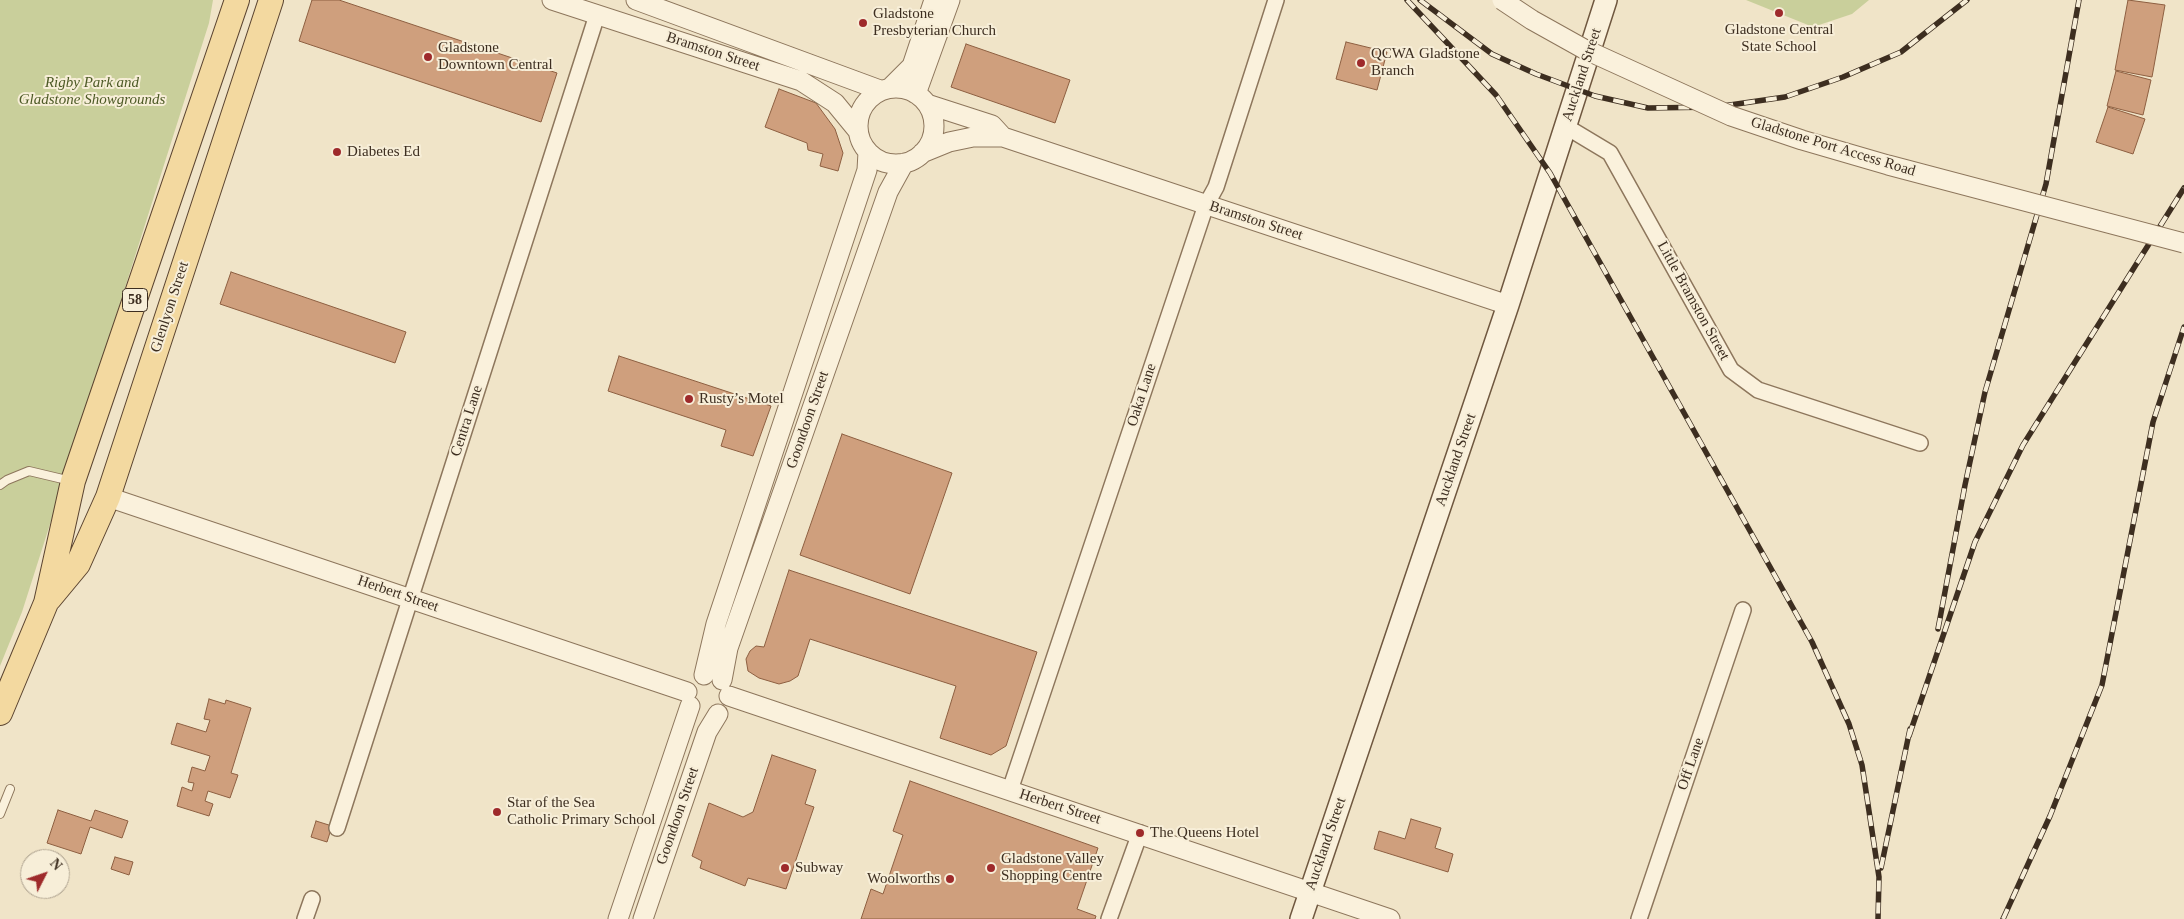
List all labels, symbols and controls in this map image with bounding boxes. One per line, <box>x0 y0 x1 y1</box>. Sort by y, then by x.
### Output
place label: Gladstone Presbyterian Church <box>873 5 996 40</box>
marker: Gladstone Central State School <box>1773 7 1785 19</box>
marker: Gladstone Presbyterian Church <box>857 17 869 29</box>
place label: Gladstone Central State School <box>1725 21 1833 56</box>
street label: Auckland Street <box>1558 26 1606 124</box>
street label: Bramston Street <box>664 28 762 76</box>
place label: Gladstone Downtown Central <box>438 39 553 74</box>
place label: QCWA Gladstone Branch <box>1371 45 1480 80</box>
marker: Gladstone Downtown Central <box>422 51 434 63</box>
marker: QCWA Gladstone Branch <box>1355 57 1367 69</box>
park label: Rigby Park and Gladstone Showgrounds <box>19 74 165 109</box>
street label: Gladstone Port Access Road <box>1749 113 1917 181</box>
place label: Diabetes Ed <box>347 143 420 161</box>
marker: Diabetes Ed <box>331 146 343 158</box>
street label: Bramston Street <box>1207 197 1305 245</box>
street label: Little Bramston Street <box>1653 238 1733 364</box>
street label: Glenlyon Street <box>147 259 193 355</box>
road number: 58 <box>122 288 148 312</box>
street label: Oaka Lane <box>1123 361 1161 429</box>
street label: Goondoon Street <box>783 369 833 471</box>
street label: Centra Lane <box>447 383 487 459</box>
place label: Rusty’s Motel <box>699 390 784 408</box>
marker: Rusty’s Motel <box>683 393 695 405</box>
street label: Auckland Street <box>1432 411 1480 509</box>
street label: Herbert Street <box>355 572 441 616</box>
street label: Off Lane <box>1674 735 1708 793</box>
street label: Goondoon Street <box>653 765 703 867</box>
street label: Herbert Street <box>1017 785 1103 829</box>
place label: Star of the Sea Catholic Primary School <box>507 794 655 829</box>
street label: Auckland Street <box>1302 795 1350 893</box>
marker: Star of the Sea Catholic Primary School <box>491 806 503 818</box>
place label: The Queens Hotel <box>1150 824 1259 842</box>
marker: The Queens Hotel <box>1134 827 1146 839</box>
north arrow <box>20 849 70 899</box>
place label: Gladstone Valley Shopping Centre <box>1001 850 1104 885</box>
text: N <box>47 856 65 873</box>
place label: Subway <box>795 859 843 877</box>
marker: Subway <box>779 862 791 874</box>
marker: Gladstone Valley Shopping Centre <box>985 862 997 874</box>
place label: Woolworths <box>867 870 940 888</box>
marker: Woolworths <box>944 873 956 885</box>

